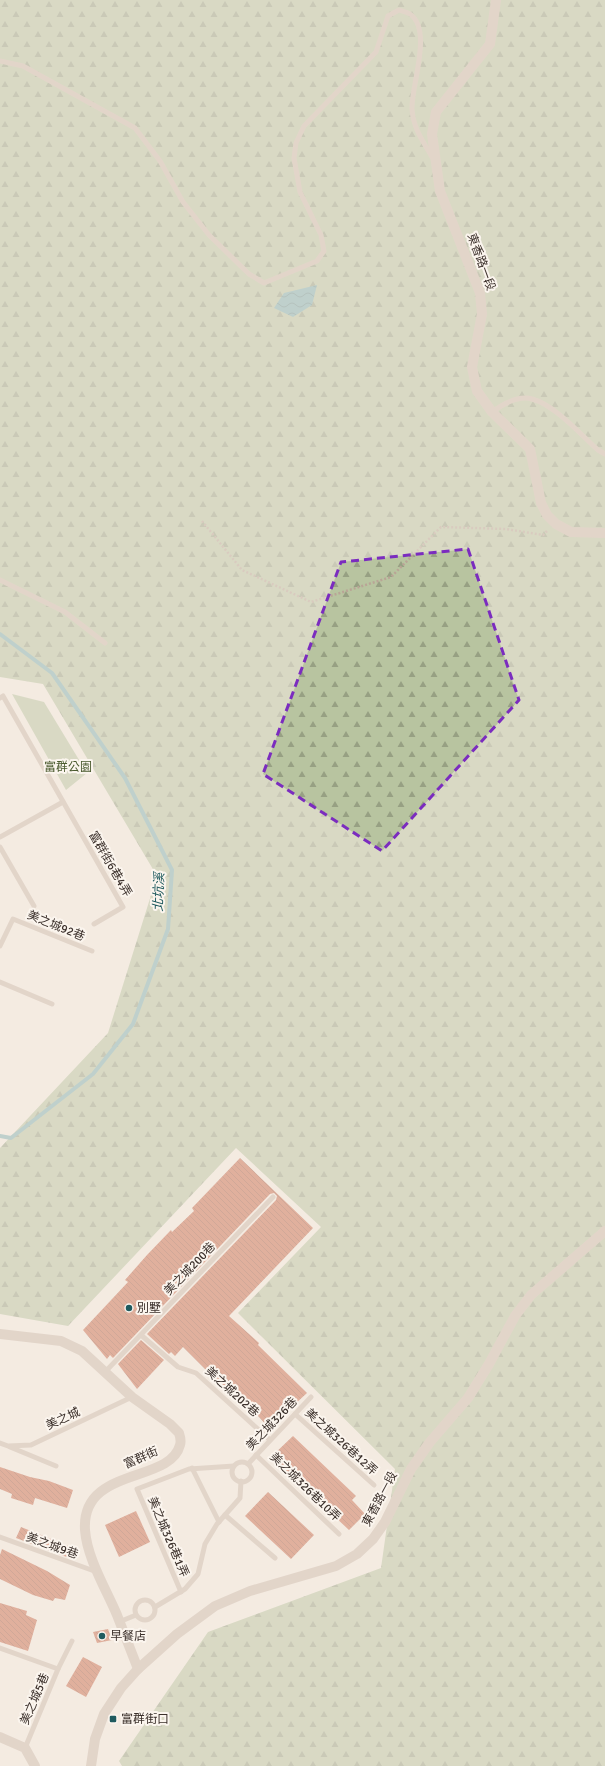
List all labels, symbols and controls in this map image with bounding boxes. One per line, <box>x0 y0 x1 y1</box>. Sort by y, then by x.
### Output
street label: 東香路一段 <box>464 231 498 293</box>
park label: 富群公園 <box>44 760 92 775</box>
street label: 富群街6巷4弄 <box>85 829 135 899</box>
water label: 北坑溪 <box>150 870 168 912</box>
street label: 美之城92巷 <box>25 908 87 944</box>
street label: 美之城200巷 <box>161 1240 219 1298</box>
place label: 別墅 <box>137 1301 161 1316</box>
marker: 別墅 <box>124 1303 134 1313</box>
street label: 美之城202巷 <box>202 1364 262 1420</box>
street label: 美之城326巷 <box>243 1395 301 1453</box>
street label: 美之城 <box>44 1405 82 1433</box>
street label: 美之城326巷12弄 <box>302 1406 380 1478</box>
street label: 富群街 <box>121 1444 161 1472</box>
street label: 美之城326巷10弄 <box>267 1450 343 1524</box>
street label: 東香路一段 <box>359 1469 401 1529</box>
street label: 美之城326巷1弄 <box>144 1495 192 1579</box>
street label: 美之城9巷 <box>24 1530 80 1562</box>
place label: 早餐店 <box>110 1629 146 1644</box>
marker: 早餐店 <box>97 1631 107 1641</box>
street label: 美之城5巷 <box>17 1671 53 1727</box>
place label: 富群街口 <box>121 1712 169 1727</box>
marker: 富群街口 <box>108 1714 118 1724</box>

